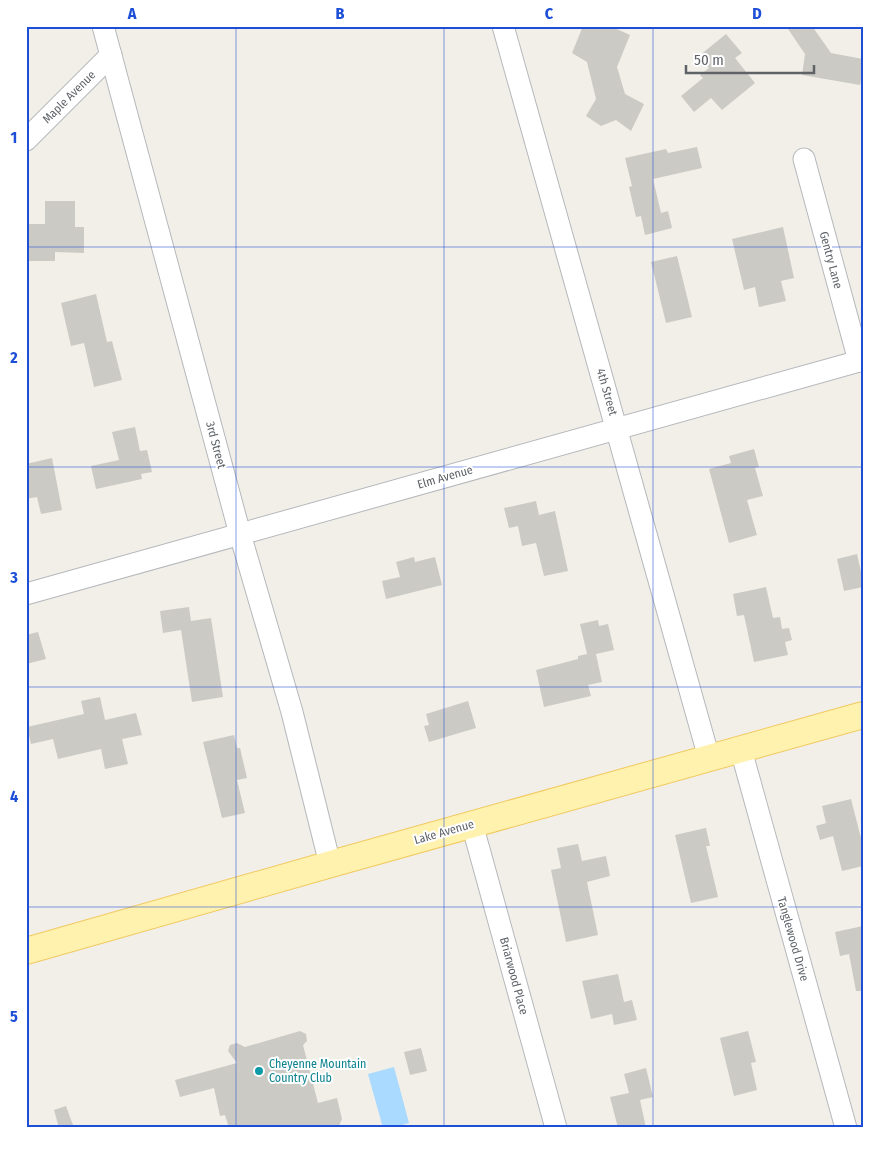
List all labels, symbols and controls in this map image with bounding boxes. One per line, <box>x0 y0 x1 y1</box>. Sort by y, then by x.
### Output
text: A <box>127 4 137 23</box>
text: B <box>336 4 345 23</box>
text: C <box>545 4 554 23</box>
text: D <box>752 4 762 23</box>
scale bar <box>686 42 814 74</box>
text: 50 m <box>694 51 724 69</box>
street label: Maple Avenue <box>40 68 98 126</box>
text: 1 <box>11 128 17 147</box>
street label: Gentry Lane <box>817 230 845 290</box>
text: 2 <box>9 348 18 367</box>
street label: 4th Street <box>594 367 620 417</box>
street label: 3rd Street <box>203 420 229 470</box>
street label: Elm Avenue <box>416 462 474 492</box>
text: 3 <box>9 568 18 587</box>
text: 4 <box>10 787 18 806</box>
street label: Lake Avenue <box>413 817 476 847</box>
street label: Tanglewood Drive <box>774 895 812 983</box>
street label: Briarwood Place <box>497 936 531 1016</box>
text: 5 <box>10 1007 18 1026</box>
place label: Cheyenne Mountain Country Club <box>269 1057 366 1085</box>
marker: Cheyenne Mountain Country Club <box>253 1065 265 1077</box>

